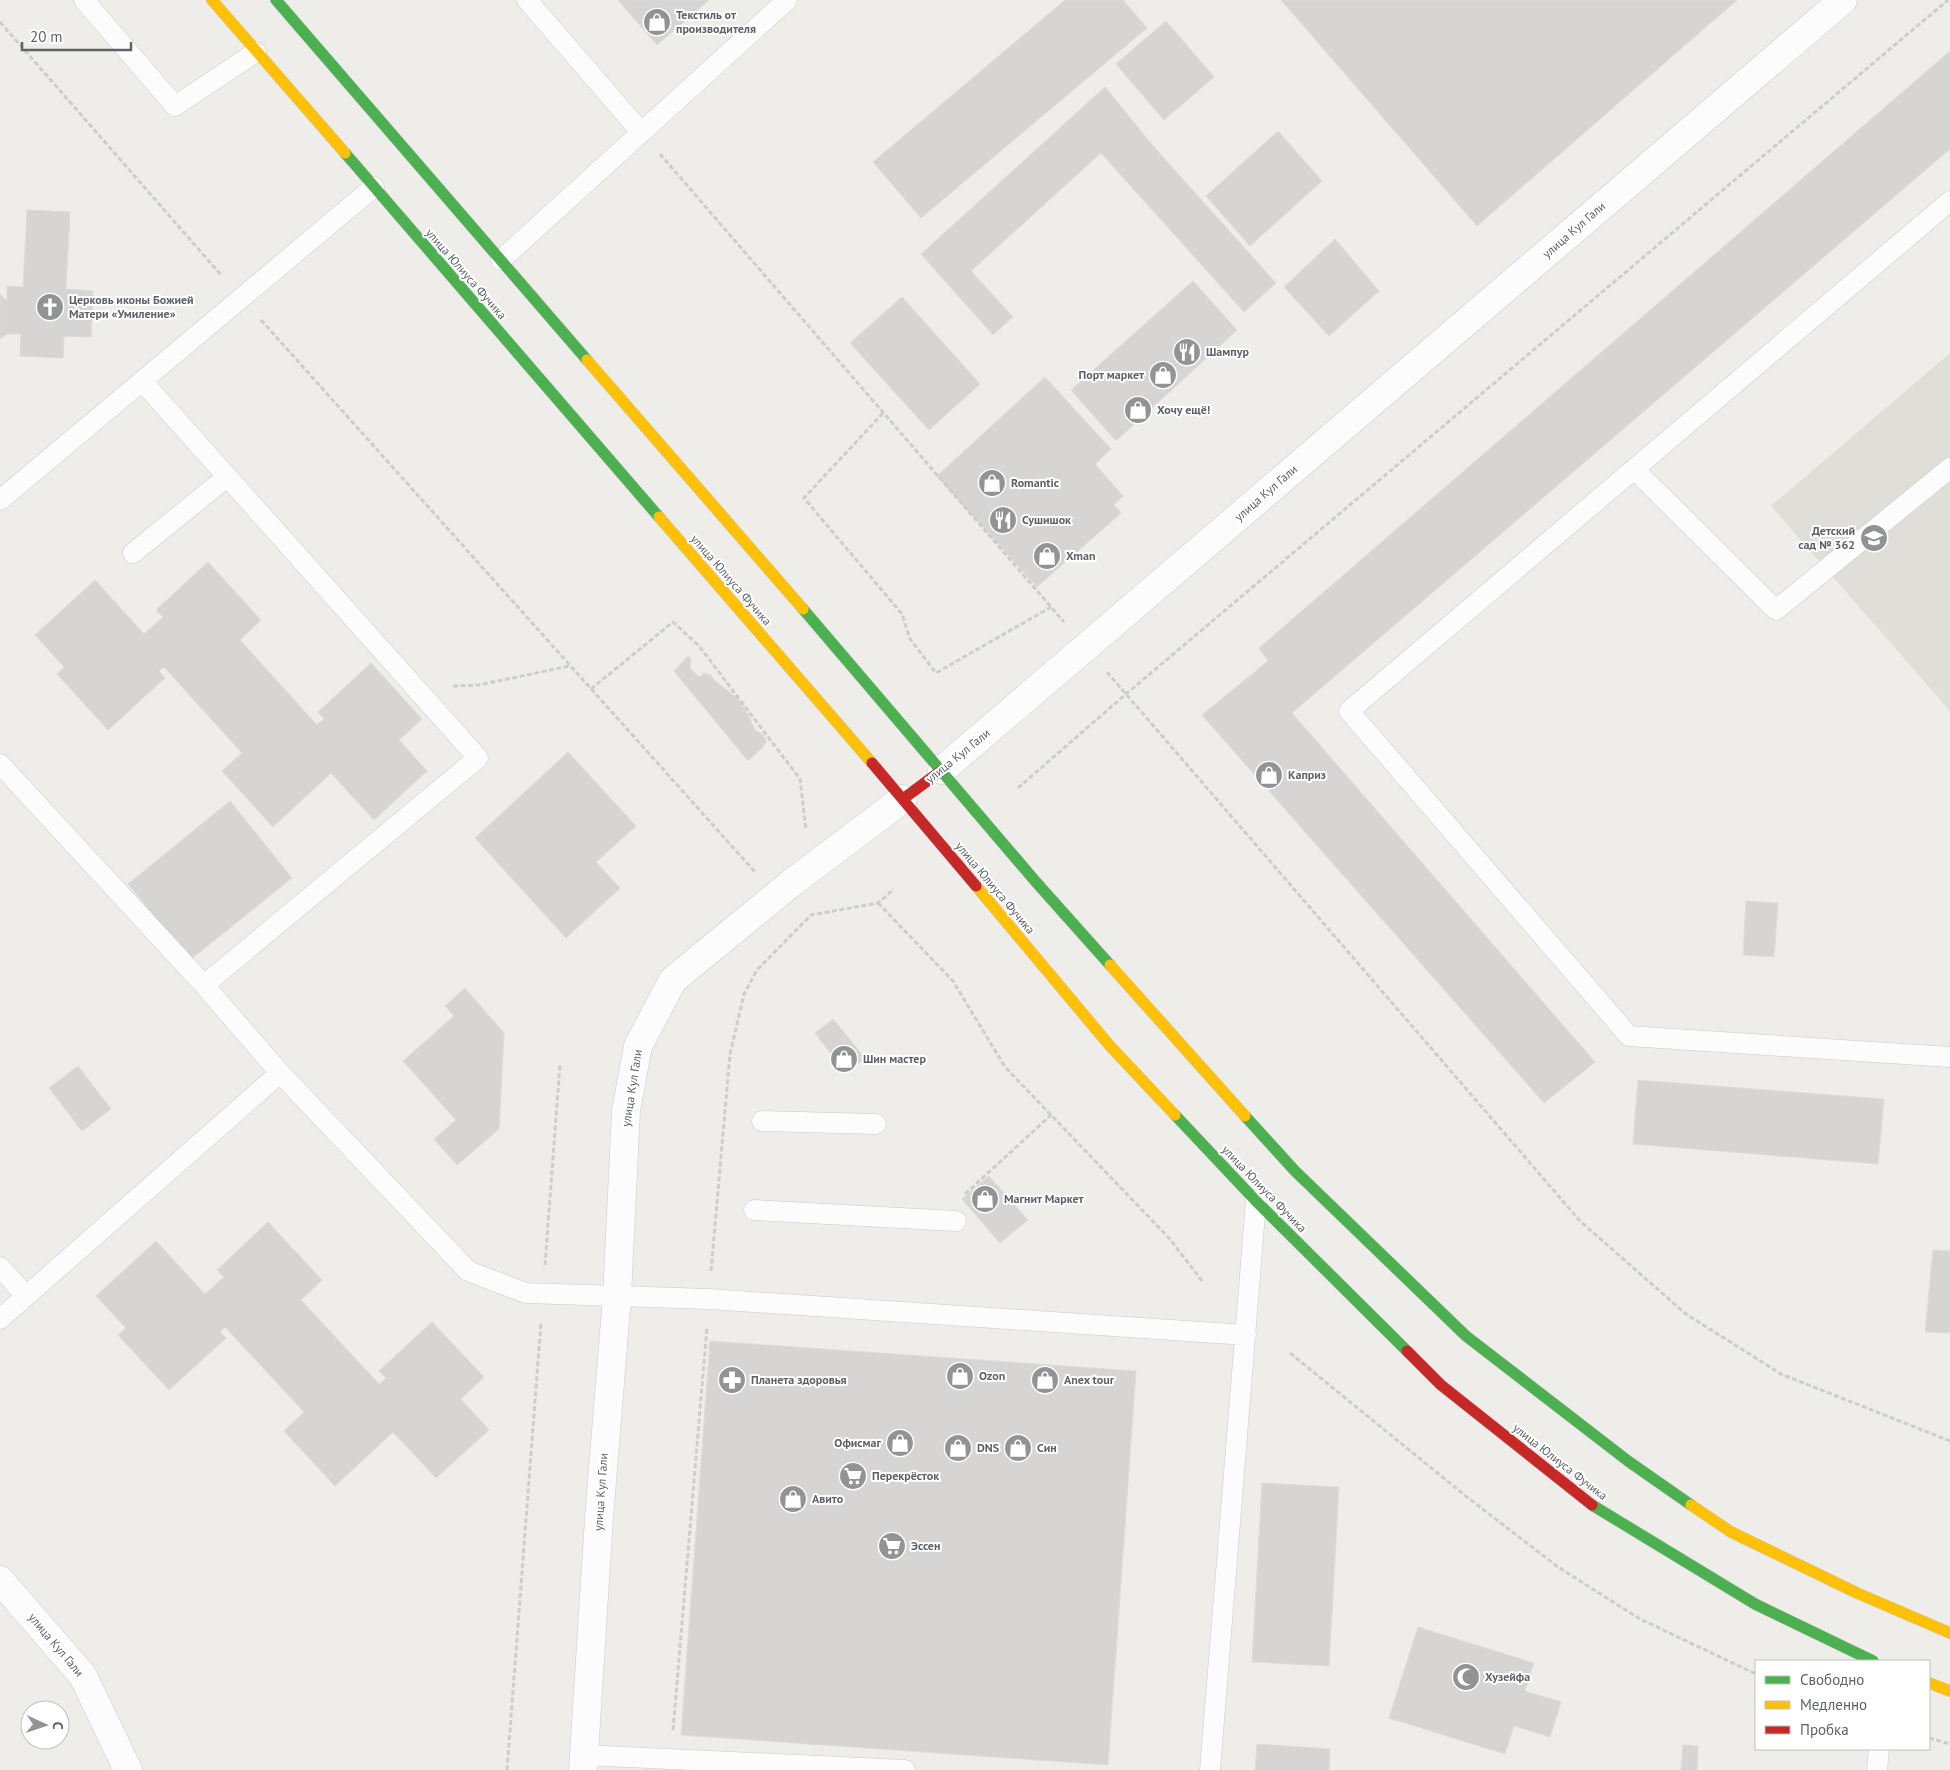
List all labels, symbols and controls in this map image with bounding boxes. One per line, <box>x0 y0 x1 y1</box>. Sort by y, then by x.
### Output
shop icon: Текстиль от производителя <box>642 7 672 37</box>
place label: Текстиль от производителя <box>676 7 756 36</box>
scale bar <box>22 20 131 52</box>
text: 20 m <box>30 27 63 46</box>
street label: улица Кул Гали <box>1539 198 1608 261</box>
street label: улица Юлиуса Фучика <box>423 225 510 322</box>
church icon: Церковь иконы Божией Матери «Умиление» <box>35 292 65 322</box>
place label: Церковь иконы Божией Матери «Умиление» <box>69 292 194 321</box>
restaurant icon: Шампур <box>1172 337 1202 367</box>
place label: Шампур <box>1206 344 1249 359</box>
shop icon: Порт маркет <box>1148 360 1178 390</box>
place label: Порт маркет <box>1079 367 1144 382</box>
shop icon: Хочу ещё! <box>1123 395 1153 425</box>
place label: Хочу ещё! <box>1157 402 1210 417</box>
street label: улица Кул Гали <box>1231 461 1300 524</box>
shop icon: Romantic <box>977 468 1007 498</box>
place label: Romantic <box>1011 475 1059 490</box>
restaurant icon: Сушишок <box>988 505 1018 535</box>
place label: Сушишок <box>1022 512 1071 527</box>
place label: Детский сад № 362 <box>1798 523 1855 552</box>
school or university icon: Детский сад № 362 <box>1859 523 1889 553</box>
street label: улица Юлиуса Фучика <box>688 531 775 628</box>
shop icon: Xman <box>1032 541 1062 571</box>
place label: Xman <box>1066 548 1096 563</box>
street label: улица Кул Гали <box>923 725 993 786</box>
shop icon: Каприз <box>1254 760 1284 790</box>
place label: Каприз <box>1288 767 1326 782</box>
street label: улица Юлиуса Фучика <box>952 839 1038 937</box>
shop icon: Шин мастер <box>829 1044 859 1074</box>
street label: улица Кул Гали <box>618 1048 645 1128</box>
place label: Шин мастер <box>863 1051 926 1066</box>
street label: улица Юлиуса Фучика <box>1219 1142 1310 1235</box>
shop icon: Магнит Маркет <box>970 1184 1000 1214</box>
place label: Магнит Маркет <box>1004 1191 1084 1206</box>
shop icon: Ozon <box>945 1361 975 1391</box>
pharmacy icon: Планета здоровья <box>717 1365 747 1395</box>
shop icon: Anex tour <box>1030 1365 1060 1395</box>
place label: Ozon <box>979 1368 1005 1383</box>
place label: Планета здоровья <box>751 1372 847 1387</box>
place label: Anex tour <box>1064 1372 1115 1387</box>
street label: улица Юлиуса Фучика <box>1510 1420 1611 1503</box>
shop icon: Офисмаг <box>885 1428 915 1458</box>
shop icon: DNS <box>943 1433 973 1463</box>
shop icon: Син <box>1003 1433 1033 1463</box>
place label: Офисмаг <box>834 1435 881 1450</box>
place label: DNS <box>977 1440 999 1455</box>
place label: Син <box>1037 1440 1057 1455</box>
street label: улица Кул Гали <box>590 1452 611 1532</box>
supermarket icon: Перекрёсток <box>838 1461 868 1491</box>
place label: Перекрёсток <box>872 1468 939 1483</box>
shop icon: Авито <box>778 1484 808 1514</box>
place label: Авито <box>812 1491 844 1506</box>
supermarket icon: Эссен <box>877 1531 907 1561</box>
place label: Эссен <box>911 1538 940 1553</box>
street label: улица Кул Гали <box>25 1610 87 1679</box>
legend <box>1755 1660 1930 1750</box>
mosque icon: Хузейфа <box>1451 1662 1481 1692</box>
place label: Хузейфа <box>1485 1669 1530 1684</box>
text: Свободно <box>1800 1670 1864 1689</box>
text: Медленно <box>1800 1695 1867 1714</box>
north arrow <box>20 1700 70 1750</box>
text: Пробка <box>1800 1720 1849 1739</box>
text: С <box>49 1721 67 1730</box>

